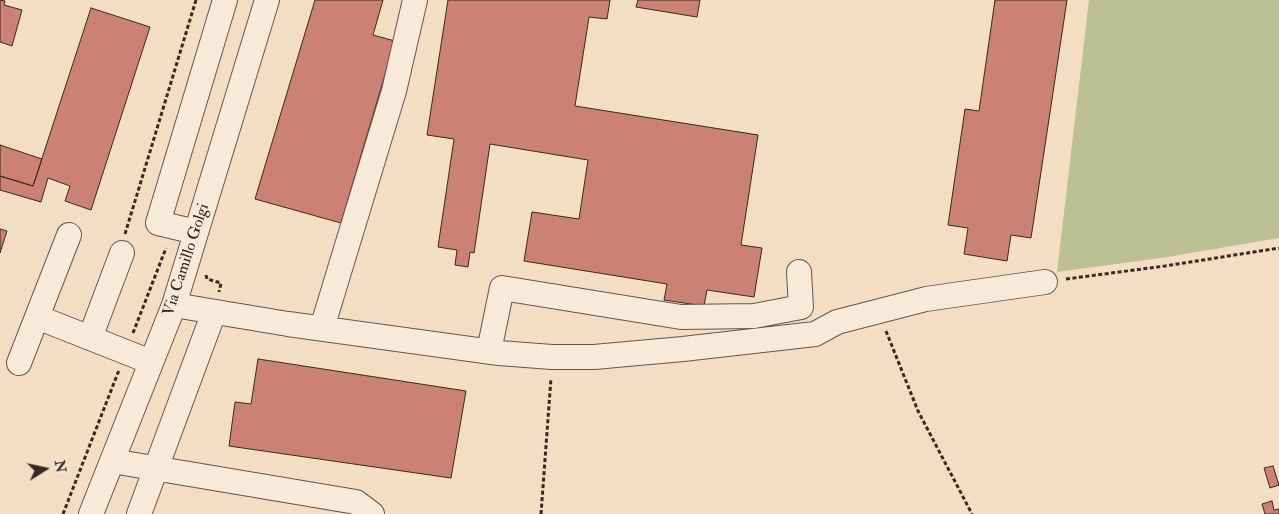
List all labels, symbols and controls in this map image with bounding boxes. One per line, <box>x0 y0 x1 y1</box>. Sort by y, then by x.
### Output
street label: Via Camillo Golgi <box>160 201 214 319</box>
north arrow <box>20 444 70 494</box>
text: N <box>51 459 70 474</box>

